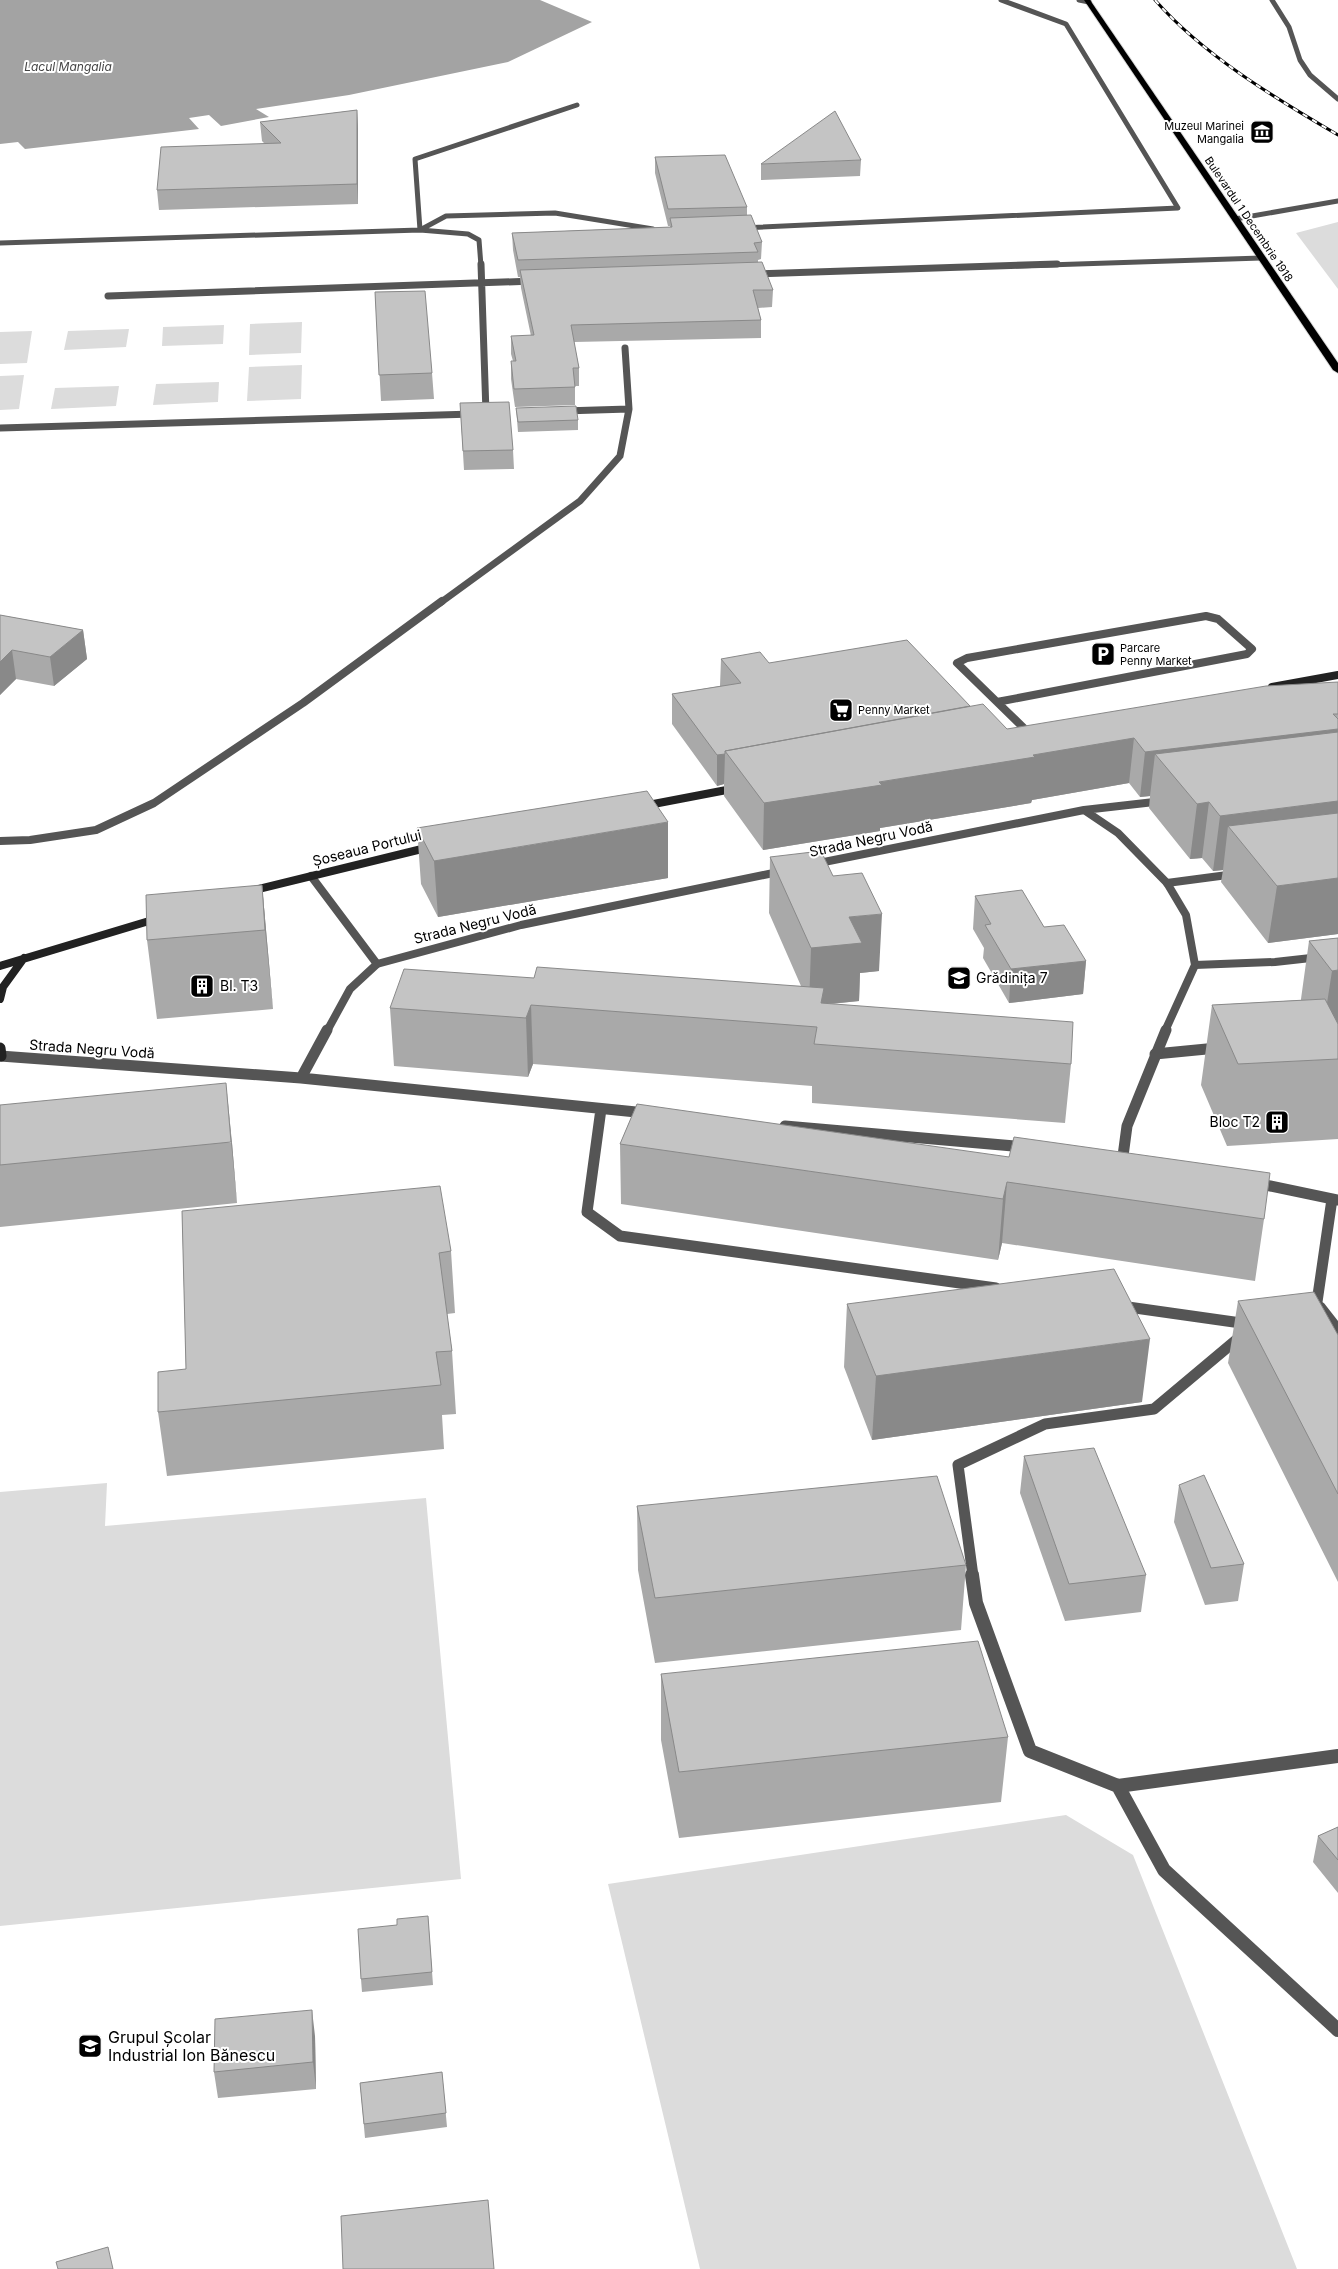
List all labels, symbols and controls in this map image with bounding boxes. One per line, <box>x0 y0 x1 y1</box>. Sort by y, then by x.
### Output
water label: Lacul Mangalia <box>24 59 112 74</box>
place label: Muzeul Marinei Mangalia <box>1164 119 1244 146</box>
museum icon: Muzeul Marinei Mangalia <box>1249 119 1275 145</box>
street label: Bulevardul 1 Decembrie 1918 <box>1202 154 1296 284</box>
parking icon: Parcare Penny Market <box>1090 641 1116 667</box>
place label: Parcare Penny Market <box>1120 641 1192 668</box>
supermarket icon: Penny Market <box>828 697 854 723</box>
place label: Penny Market <box>858 703 930 717</box>
street label: Strada Negru Vodă <box>808 817 934 860</box>
street label: Șoseaua Portului <box>311 826 423 870</box>
street label: Strada Negru Vodă <box>412 900 538 947</box>
school or university icon: Grădinița 7 <box>946 965 972 991</box>
place label: Grădinița 7 <box>976 969 1048 987</box>
building icon: Bl. T3 <box>189 973 215 999</box>
place label: Bl. T3 <box>220 977 258 994</box>
street label: Strada Negru Vodă <box>29 1036 155 1061</box>
building icon: Bloc T2 <box>1264 1109 1290 1135</box>
place label: Bloc T2 <box>1210 1113 1260 1130</box>
place label: Grupul Școlar Industrial Ion Bănescu <box>108 2027 275 2065</box>
school or university icon: Grupul Școlar Industrial Ion Bănescu <box>77 2033 103 2059</box>

